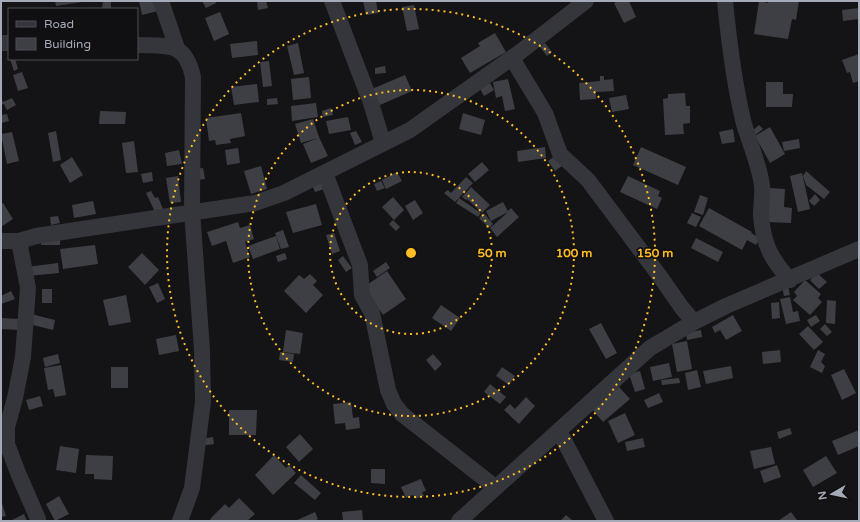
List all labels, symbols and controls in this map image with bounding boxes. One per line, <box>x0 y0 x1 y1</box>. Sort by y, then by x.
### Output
legend <box>8 8 138 60</box>
text: Road <box>44 17 74 31</box>
text: Building <box>44 37 91 51</box>
centre of rings <box>404 246 418 260</box>
text: 50 m <box>477 246 507 260</box>
text: 100 m <box>556 246 592 260</box>
text: 150 m <box>637 246 673 260</box>
north arrow <box>812 474 852 514</box>
text: N <box>816 490 830 501</box>

